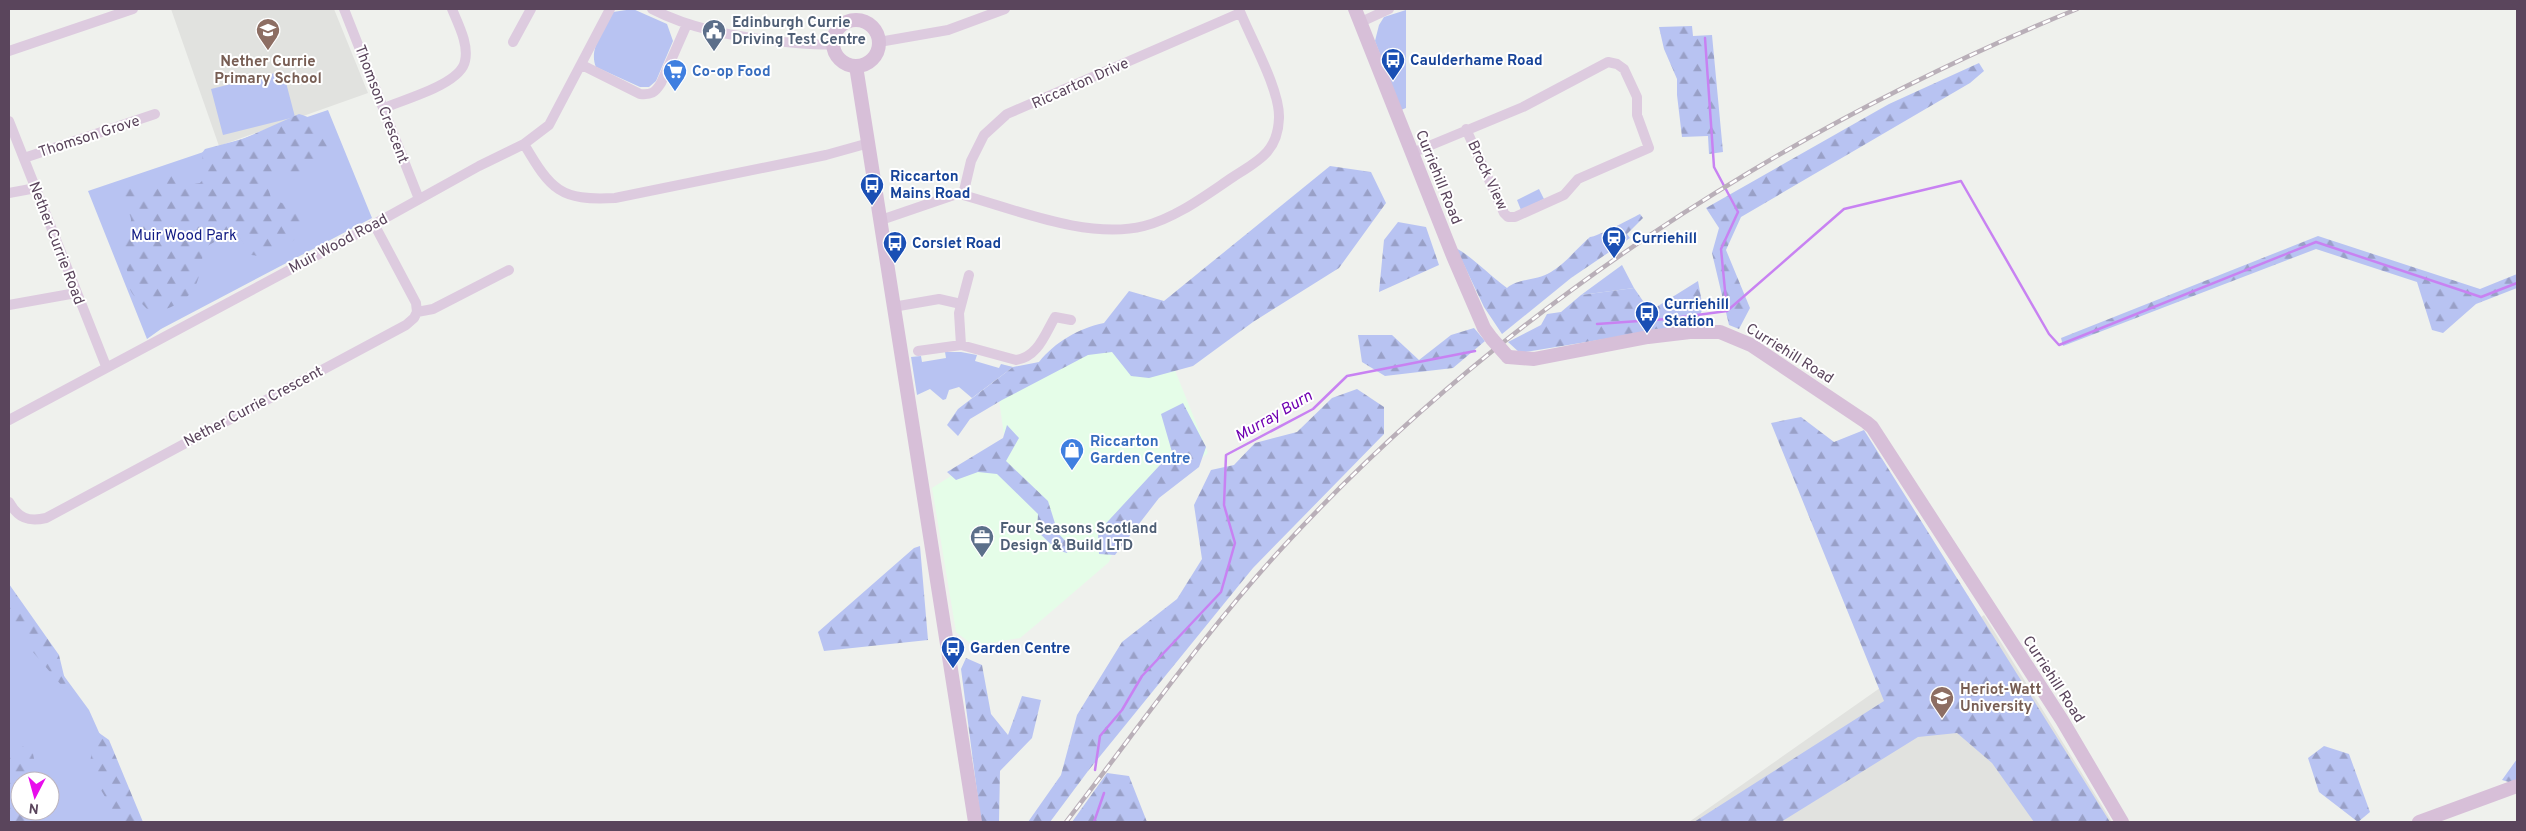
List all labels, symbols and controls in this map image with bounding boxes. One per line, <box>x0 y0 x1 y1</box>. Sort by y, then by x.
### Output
place label: Edinburgh Currie Driving Test Centre <box>732 14 866 50</box>
school or university icon: Nether Currie Primary School <box>255 17 281 51</box>
public building icon: Edinburgh Currie Driving Test Centre <box>701 18 727 52</box>
street label: Thomson Crescent <box>349 43 412 166</box>
bus stop icon: Caulderhame Road <box>1380 47 1406 81</box>
place label: Caulderhame Road <box>1410 52 1543 71</box>
place label: Nether Currie Primary School <box>214 53 322 89</box>
street label: Riccarton Drive <box>1029 54 1132 114</box>
supermarket icon: Co-op Food <box>662 58 688 92</box>
place label: Co-op Food <box>692 63 771 82</box>
street label: Thomson Grove <box>36 112 142 163</box>
street label: Curriehill Road <box>1410 128 1465 227</box>
street label: Brock View <box>1462 138 1511 214</box>
place label: Riccarton Mains Road <box>890 168 970 204</box>
bus stop icon: Riccarton Mains Road <box>859 172 885 206</box>
street label: Nether Currie Road <box>23 179 88 308</box>
street label: Muir Wood Road <box>286 210 392 278</box>
station icon: Curriehill <box>1601 225 1627 259</box>
park label: Muir Wood Park <box>131 227 237 246</box>
bus stop icon: Corslet Road <box>882 230 908 264</box>
place label: Curriehill <box>1632 230 1697 249</box>
place label: Corslet Road <box>912 235 1001 254</box>
place label: Curriehill Station <box>1664 296 1729 332</box>
bus stop icon: Curriehill Station <box>1634 300 1660 334</box>
street label: Curriehill Road <box>1742 320 1837 389</box>
street label: Nether Currie Crescent <box>181 363 327 452</box>
water label: Murray Burn <box>1232 386 1317 447</box>
place label: Riccarton Garden Centre <box>1090 433 1190 469</box>
shop icon: Riccarton Garden Centre <box>1059 437 1085 471</box>
place label: Four Seasons Scotland Design & Build LTD <box>1000 520 1157 556</box>
office icon: Four Seasons Scotland Design & Build LTD <box>969 524 995 558</box>
street label: Curriehill Road <box>2018 633 2088 727</box>
bus stop icon: Garden Centre <box>940 635 966 669</box>
place label: Garden Centre <box>970 640 1070 659</box>
place label: Heriot-Watt University <box>1960 681 2041 717</box>
school or university icon: Heriot-Watt University <box>1929 685 1955 719</box>
north arrow <box>10 771 60 821</box>
text: N <box>28 798 40 816</box>

